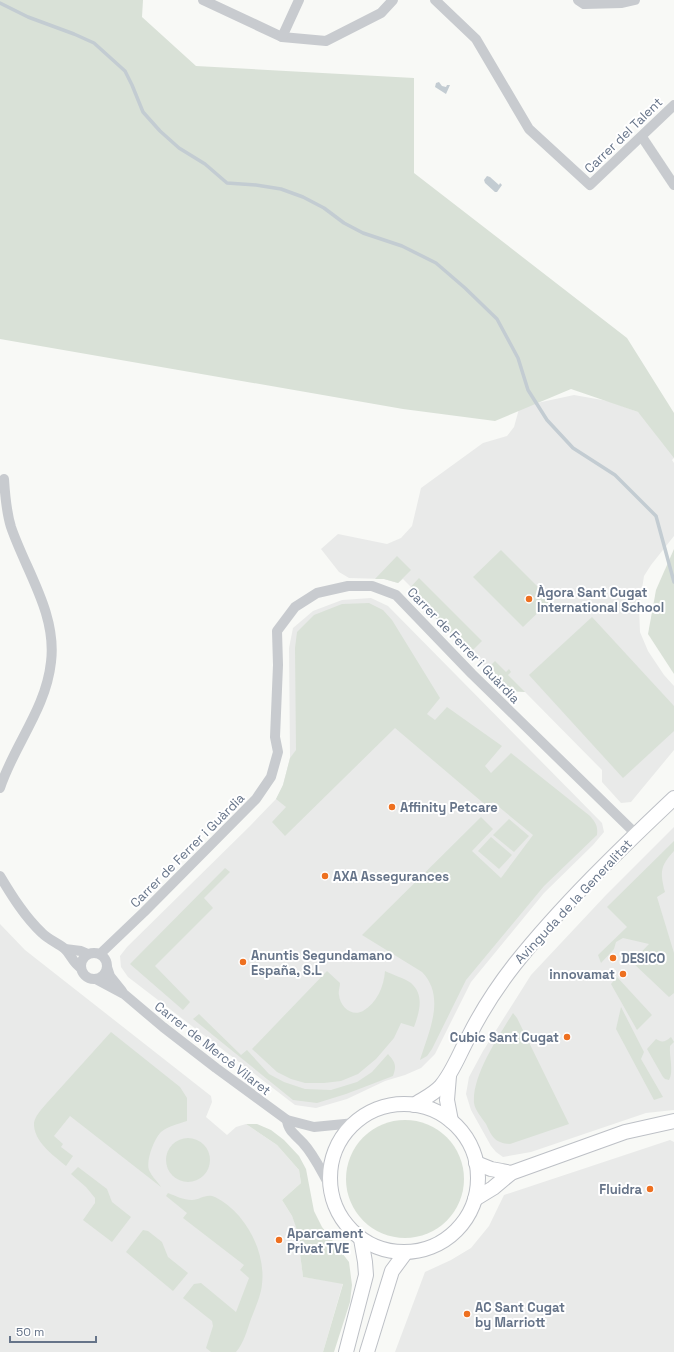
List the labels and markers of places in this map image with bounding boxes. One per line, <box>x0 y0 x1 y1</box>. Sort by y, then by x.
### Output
place label: Àgora Sant Cugat International School <box>537 584 664 616</box>
marker: Àgora Sant Cugat International School <box>524 594 534 604</box>
place label: Affinity Petcare <box>400 799 498 816</box>
marker: Affinity Petcare <box>387 802 397 812</box>
place label: AXA Assegurances <box>333 868 449 885</box>
marker: AXA Assegurances <box>320 871 330 881</box>
place label: Anuntis Segundamano España, S.L <box>251 947 393 979</box>
place label: DESICO <box>621 950 666 967</box>
marker: DESICO <box>608 953 618 963</box>
marker: Anuntis Segundamano España, S.L <box>238 957 248 967</box>
place label: innovamat <box>549 966 615 983</box>
marker: innovamat <box>618 969 628 979</box>
place label: Cubic Sant Cugat <box>450 1029 559 1046</box>
marker: Cubic Sant Cugat <box>562 1032 572 1042</box>
place label: Fluidra <box>599 1181 642 1198</box>
marker: Fluidra <box>645 1184 655 1194</box>
place label: Aparcament Privat TVE <box>287 1225 364 1257</box>
marker: Aparcament Privat TVE <box>274 1235 284 1245</box>
place label: AC Sant Cugat by Marriott <box>475 1299 565 1331</box>
marker: AC Sant Cugat by Marriott <box>462 1309 472 1319</box>

